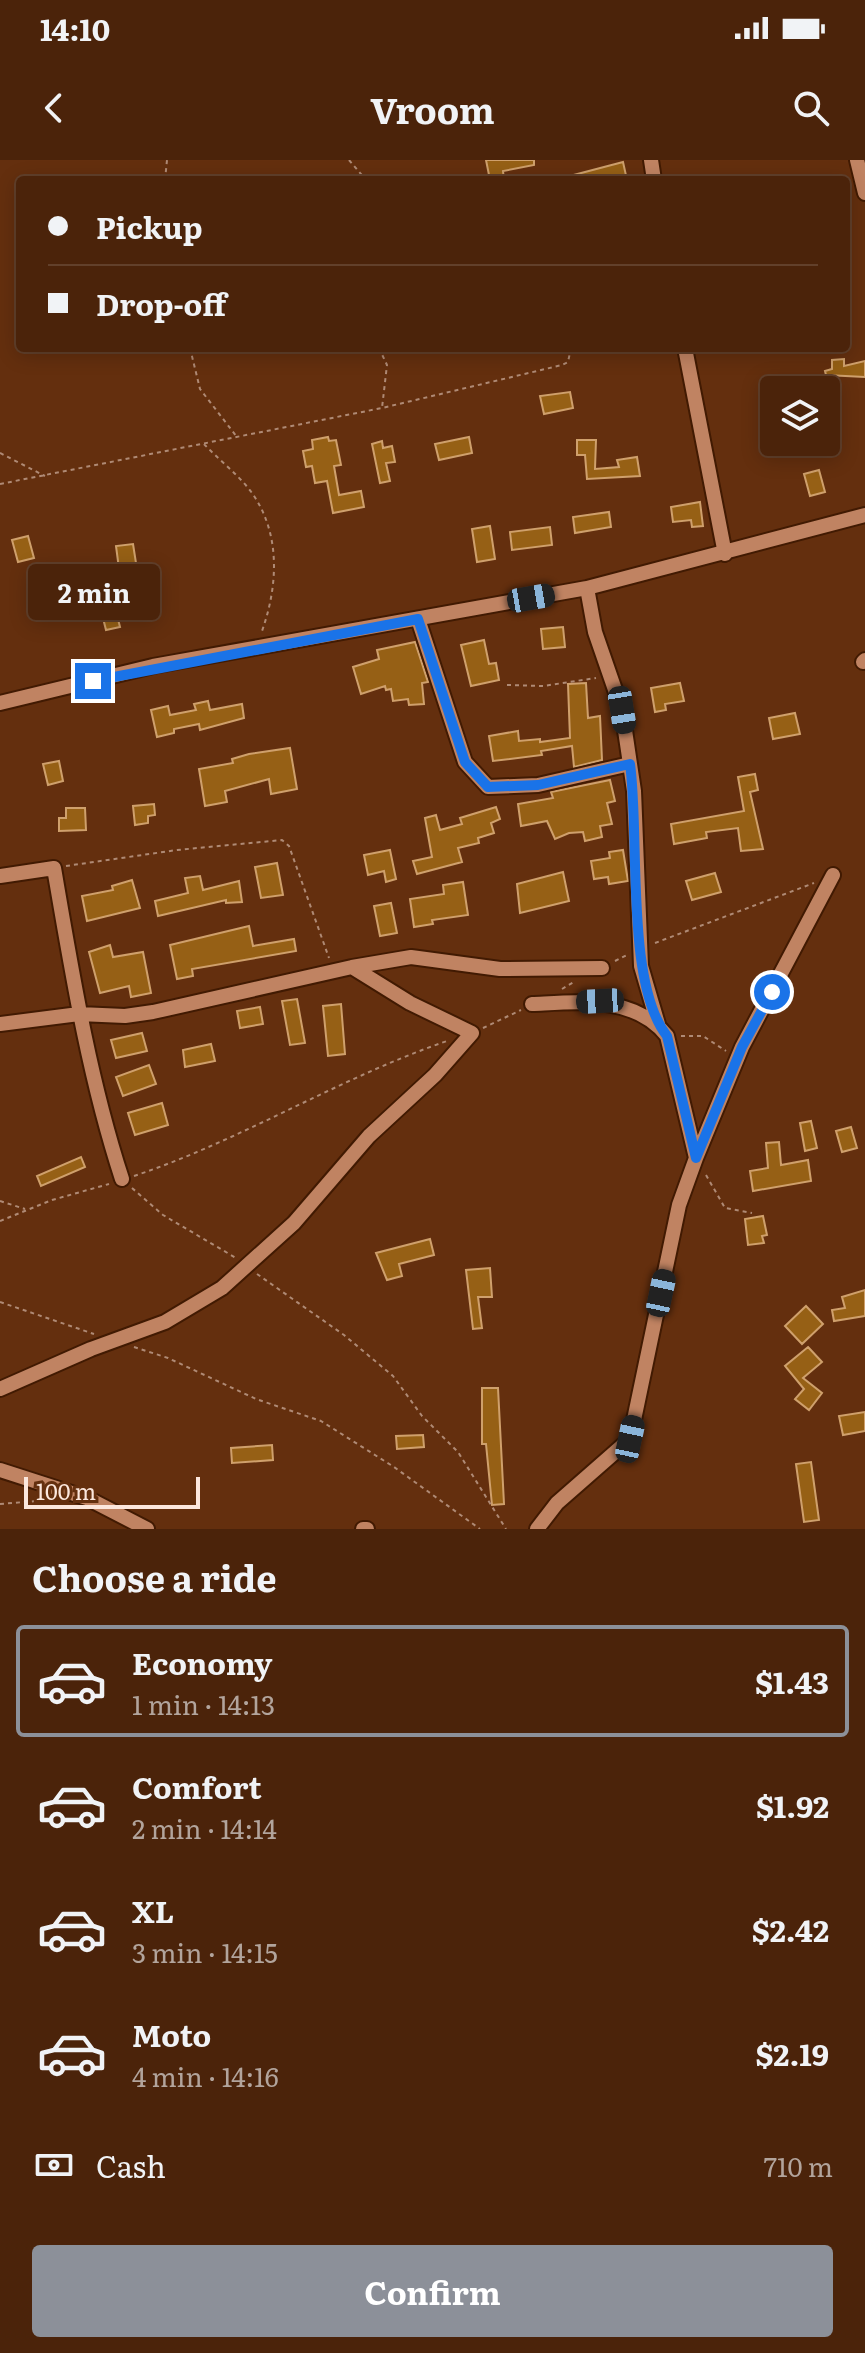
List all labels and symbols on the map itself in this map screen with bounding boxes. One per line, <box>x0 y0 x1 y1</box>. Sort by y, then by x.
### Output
callout: 2 min <box>27 565 159 621</box>
car <box>505 582 557 614</box>
route end <box>75 663 111 699</box>
car <box>606 684 638 736</box>
route start <box>754 974 790 1010</box>
car <box>575 988 625 1014</box>
car <box>644 1267 678 1319</box>
car <box>613 1413 647 1465</box>
scale bar <box>24 1473 200 1509</box>

